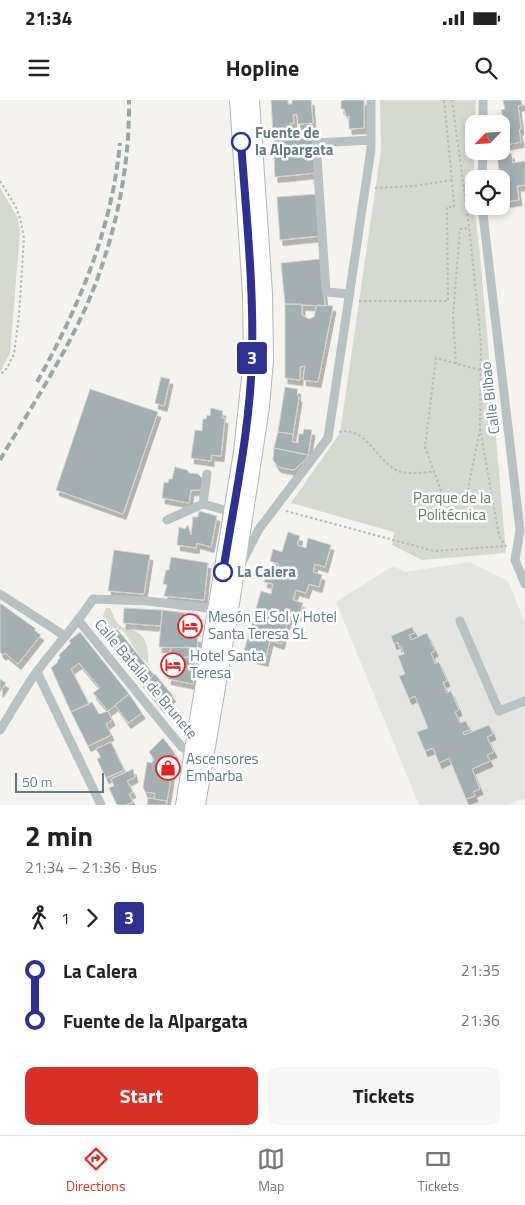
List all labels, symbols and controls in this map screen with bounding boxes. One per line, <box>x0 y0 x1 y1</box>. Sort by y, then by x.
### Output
text: 21:34 <box>25 3 72 32</box>
text: Hopline <box>226 51 299 85</box>
icon: menu <box>25 54 53 82</box>
icon: search <box>472 54 500 82</box>
north arrow <box>465 115 510 160</box>
map controls <box>465 115 510 215</box>
place label: Fuente de la Alpargata <box>255 121 334 161</box>
marker: Fuente de la Alpargata <box>231 132 251 152</box>
button: locate <box>465 170 510 215</box>
line badge: 3 <box>236 342 268 374</box>
text: 3 <box>247 344 257 371</box>
street label: Calle Bilbao <box>474 360 505 436</box>
park label: Parque de la Politécnica <box>413 486 491 526</box>
place label: La Calera <box>237 560 296 583</box>
marker: La Calera <box>213 562 233 582</box>
place label: Mesón El Sol y Hotel Santa Teresa SL <box>208 605 337 645</box>
hotel icon: Mesón El Sol y Hotel Santa Teresa SL <box>177 613 203 639</box>
street label: Calle Batalla de Brunete <box>89 614 204 744</box>
place label: Hotel Santa Teresa <box>190 644 264 684</box>
hotel icon: Hotel Santa Teresa <box>160 652 186 678</box>
place label: Ascensores Embarba <box>186 747 259 787</box>
shop icon: Ascensores Embarba <box>155 755 181 781</box>
scale bar <box>15 770 104 793</box>
text: 50 m <box>22 771 52 792</box>
text: 2 min <box>25 814 93 857</box>
text: €2.90 <box>453 833 500 862</box>
text: 21:34 – 21:36 · Bus <box>25 855 157 879</box>
icon: walk <box>25 904 53 932</box>
icon: forward <box>78 904 106 932</box>
text: 3 <box>124 904 134 931</box>
text: 1 <box>61 906 70 930</box>
text: La Calera <box>63 956 137 985</box>
text: 21:35 <box>461 958 500 982</box>
text: Fuente de la Alpargata <box>63 1006 248 1035</box>
text: 21:36 <box>461 1008 500 1032</box>
button: Start <box>25 1067 258 1125</box>
button: Tickets <box>268 1067 500 1125</box>
tab: Directions <box>66 1145 125 1196</box>
tab: Map <box>257 1145 285 1196</box>
tab: Tickets <box>417 1145 459 1196</box>

